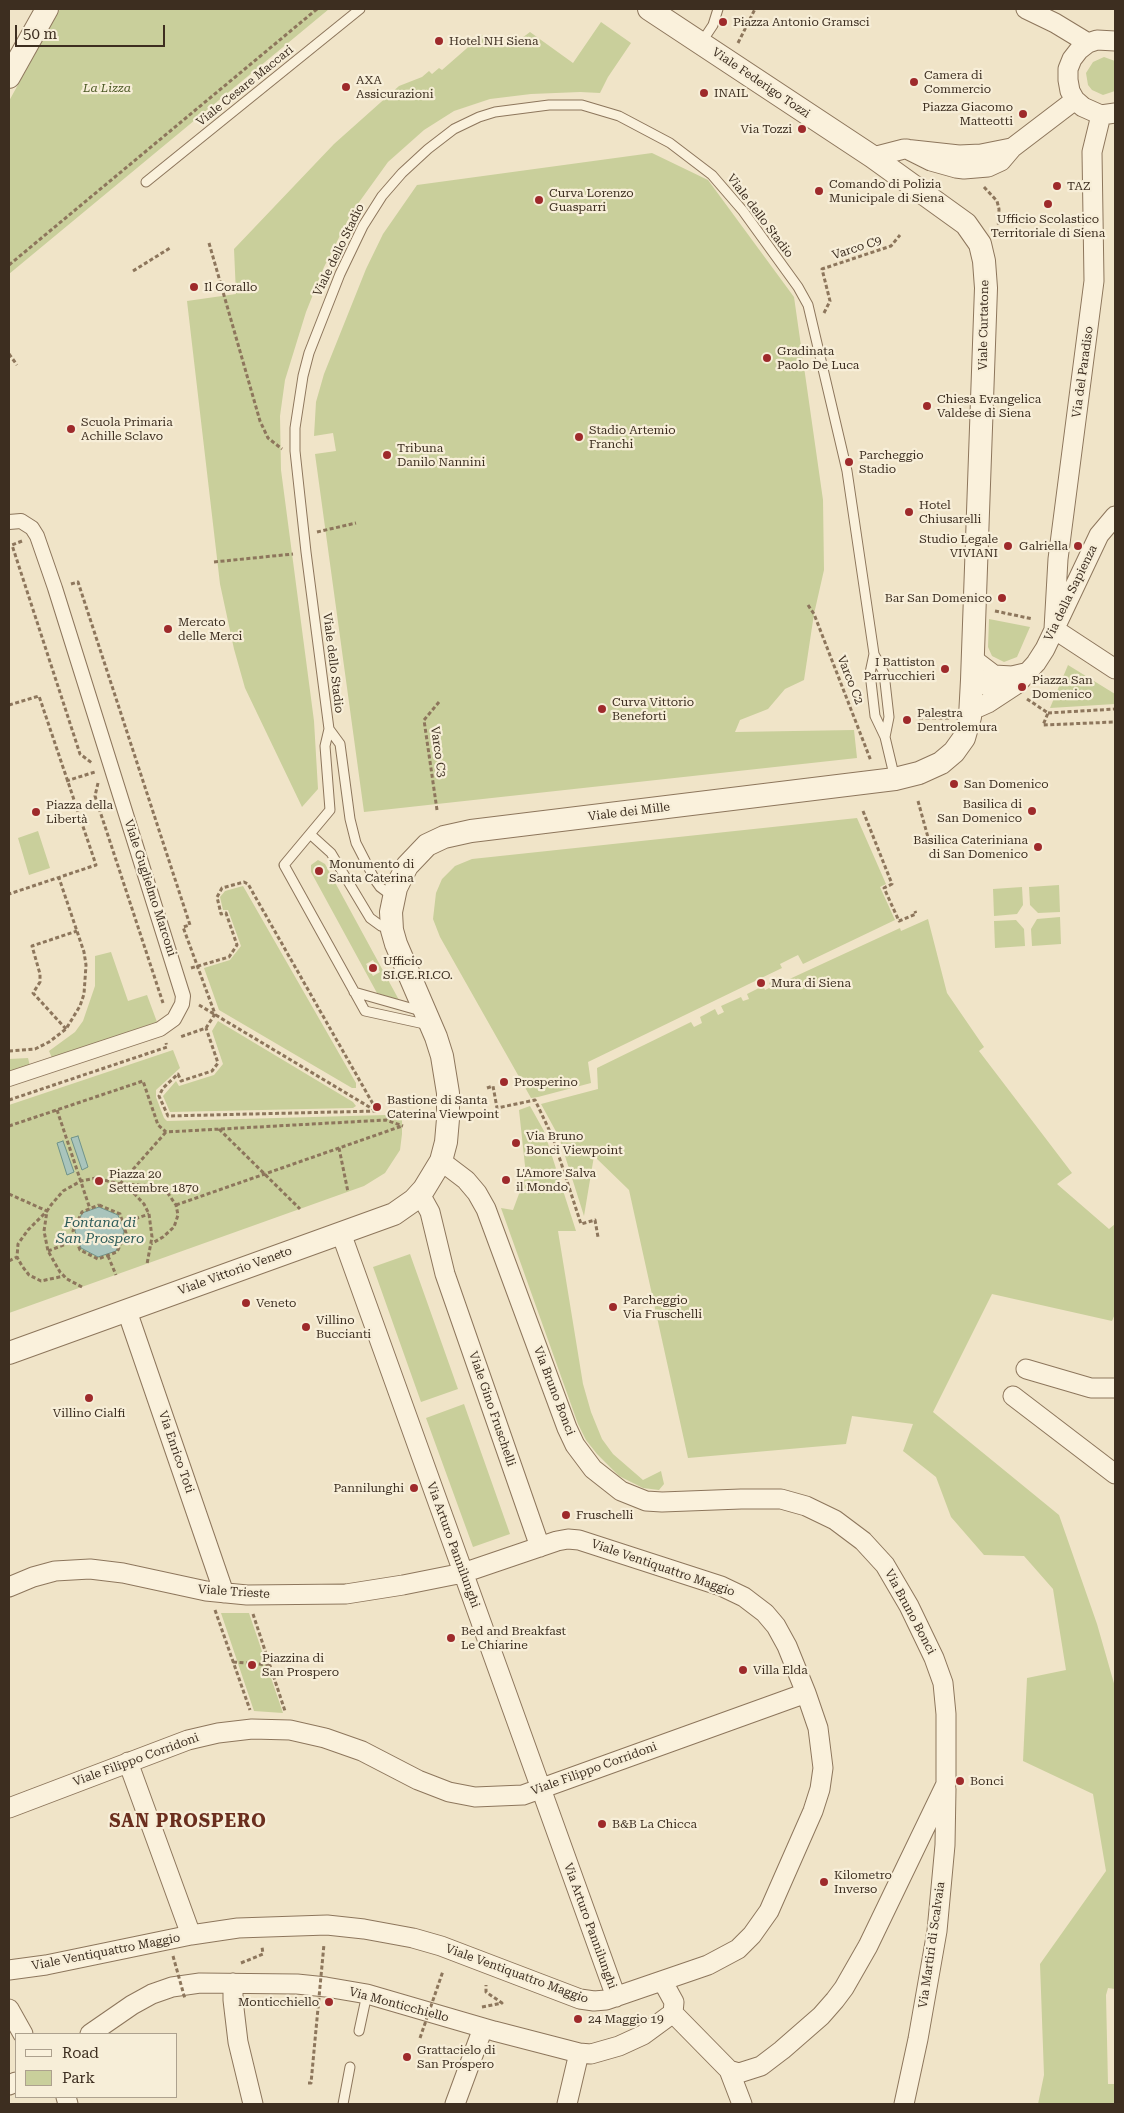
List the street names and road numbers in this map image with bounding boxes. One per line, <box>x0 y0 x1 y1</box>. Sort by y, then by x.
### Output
street label: Viale Cesare Maccari <box>194 43 296 129</box>
street label: Viale Federigo Tozzi <box>709 45 813 121</box>
street label: Viale dello Stadio <box>724 171 796 261</box>
street label: Viale dello Stadio <box>310 201 368 299</box>
street label: Varco C9 <box>830 233 884 263</box>
street label: Viale Curtatone <box>976 280 992 370</box>
street label: Via del Paradiso <box>1069 325 1097 419</box>
street label: Via della Sapienza <box>1042 543 1100 643</box>
street label: Viale dello Stadio <box>320 612 346 714</box>
street label: Varco C2 <box>834 653 866 707</box>
street label: Varco C3 <box>427 726 449 778</box>
street label: Viale dei Mille <box>587 800 671 824</box>
street label: Viale Guglielmo Marconi <box>121 818 179 958</box>
street label: Viale Vittorio Veneto <box>176 1244 294 1298</box>
street label: Via Bruno Bonci <box>530 1345 578 1437</box>
street label: Viale Gino Fruschelli <box>466 1350 518 1468</box>
street label: Via Enrico Toti <box>155 1409 197 1495</box>
street label: Via Arturo Pannilunghi <box>423 1480 483 1610</box>
street label: Viale Ventiquattro Maggio <box>589 1537 737 1599</box>
street label: Via Bruno Bonci <box>882 1567 938 1657</box>
street label: Viale Trieste <box>198 1582 270 1602</box>
street label: Viale Filippo Corridoni <box>71 1730 201 1790</box>
street label: Viale Filippo Corridoni <box>529 1739 659 1799</box>
street label: Via Arturo Pannilunghi <box>560 1861 620 1991</box>
street label: Via Martiri di Scalvaia <box>916 1881 948 2009</box>
street label: Viale Ventiquattro Maggio <box>31 1931 181 1973</box>
street label: Viale Ventiquattro Maggio <box>444 1941 590 2007</box>
street label: Via Monticchiello <box>348 1985 450 2025</box>

